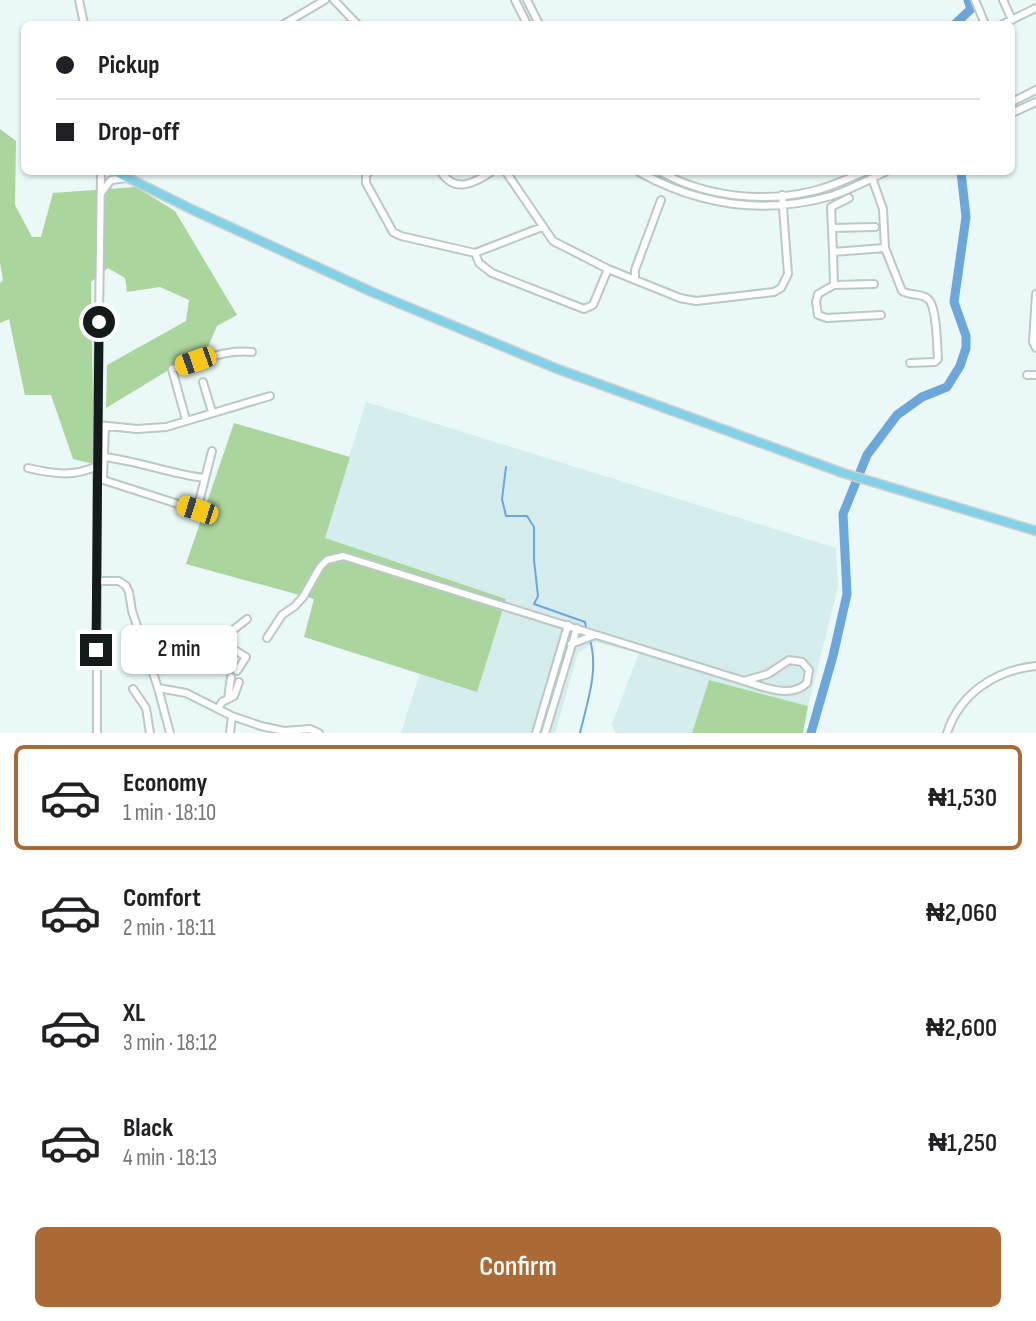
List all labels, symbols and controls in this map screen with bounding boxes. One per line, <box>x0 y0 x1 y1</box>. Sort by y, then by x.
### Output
text: Pickup <box>98 50 160 81</box>
text: Drop-off <box>98 117 179 148</box>
route start <box>83 306 115 338</box>
car <box>172 344 219 378</box>
car <box>174 494 221 526</box>
callout: 2 min <box>120 626 236 674</box>
route end <box>80 634 112 666</box>
text: 2 min <box>157 635 201 663</box>
icon: car <box>39 766 102 829</box>
text: Economy <box>123 768 207 799</box>
text: ₦1,530 <box>928 783 997 814</box>
text: 1 min · 18:10 <box>123 799 216 827</box>
icon: car <box>39 881 102 944</box>
text: Comfort <box>123 883 201 914</box>
text: ₦2,060 <box>926 898 997 929</box>
text: 2 min · 18:11 <box>123 914 215 942</box>
icon: car <box>39 996 102 1059</box>
text: XL <box>123 998 145 1029</box>
text: ₦2,600 <box>926 1013 997 1044</box>
text: 3 min · 18:12 <box>123 1029 217 1057</box>
icon: car <box>39 1111 102 1174</box>
text: Black <box>123 1113 173 1144</box>
text: ₦1,250 <box>928 1128 997 1159</box>
text: 4 min · 18:13 <box>123 1144 217 1172</box>
button: Confirm <box>35 1227 1001 1307</box>

